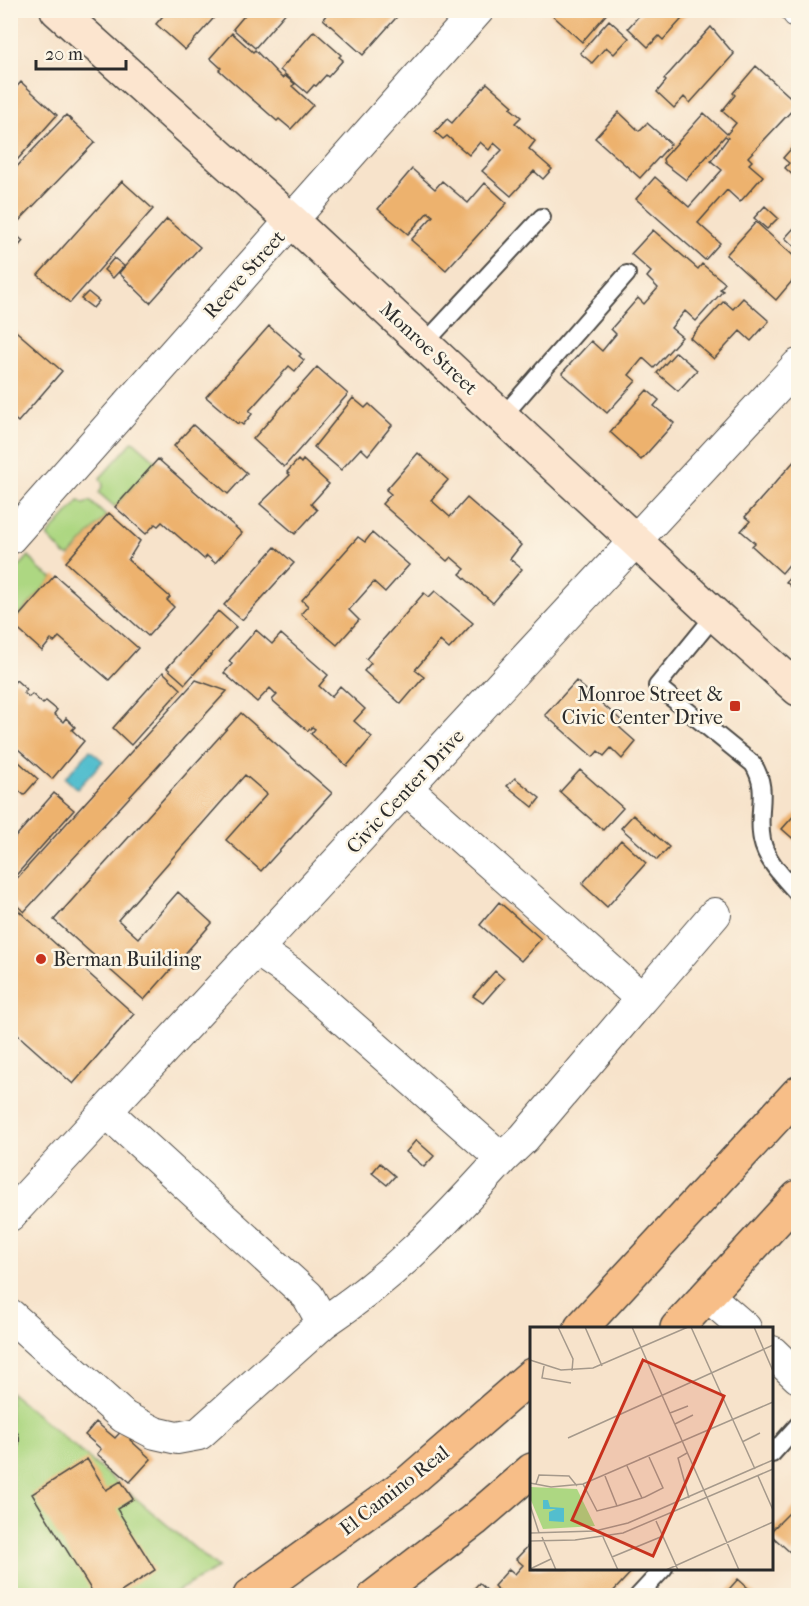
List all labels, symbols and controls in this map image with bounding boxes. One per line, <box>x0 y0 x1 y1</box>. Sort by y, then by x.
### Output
scale bar <box>36 33 126 71</box>
text: 20 m <box>45 44 83 65</box>
street label: Reeve Street <box>199 226 290 323</box>
street label: Monroe Street <box>375 297 482 399</box>
place label: Monroe Street & Civic Center Drive <box>562 683 723 729</box>
marker: Monroe Street & Civic Center Drive <box>728 699 742 713</box>
street label: Civic Center Drive <box>342 724 469 858</box>
place label: Berman Building <box>53 948 201 971</box>
marker: Berman Building <box>34 952 48 966</box>
inset map <box>530 1327 773 1570</box>
street label: El Camino Real <box>335 1440 454 1540</box>

